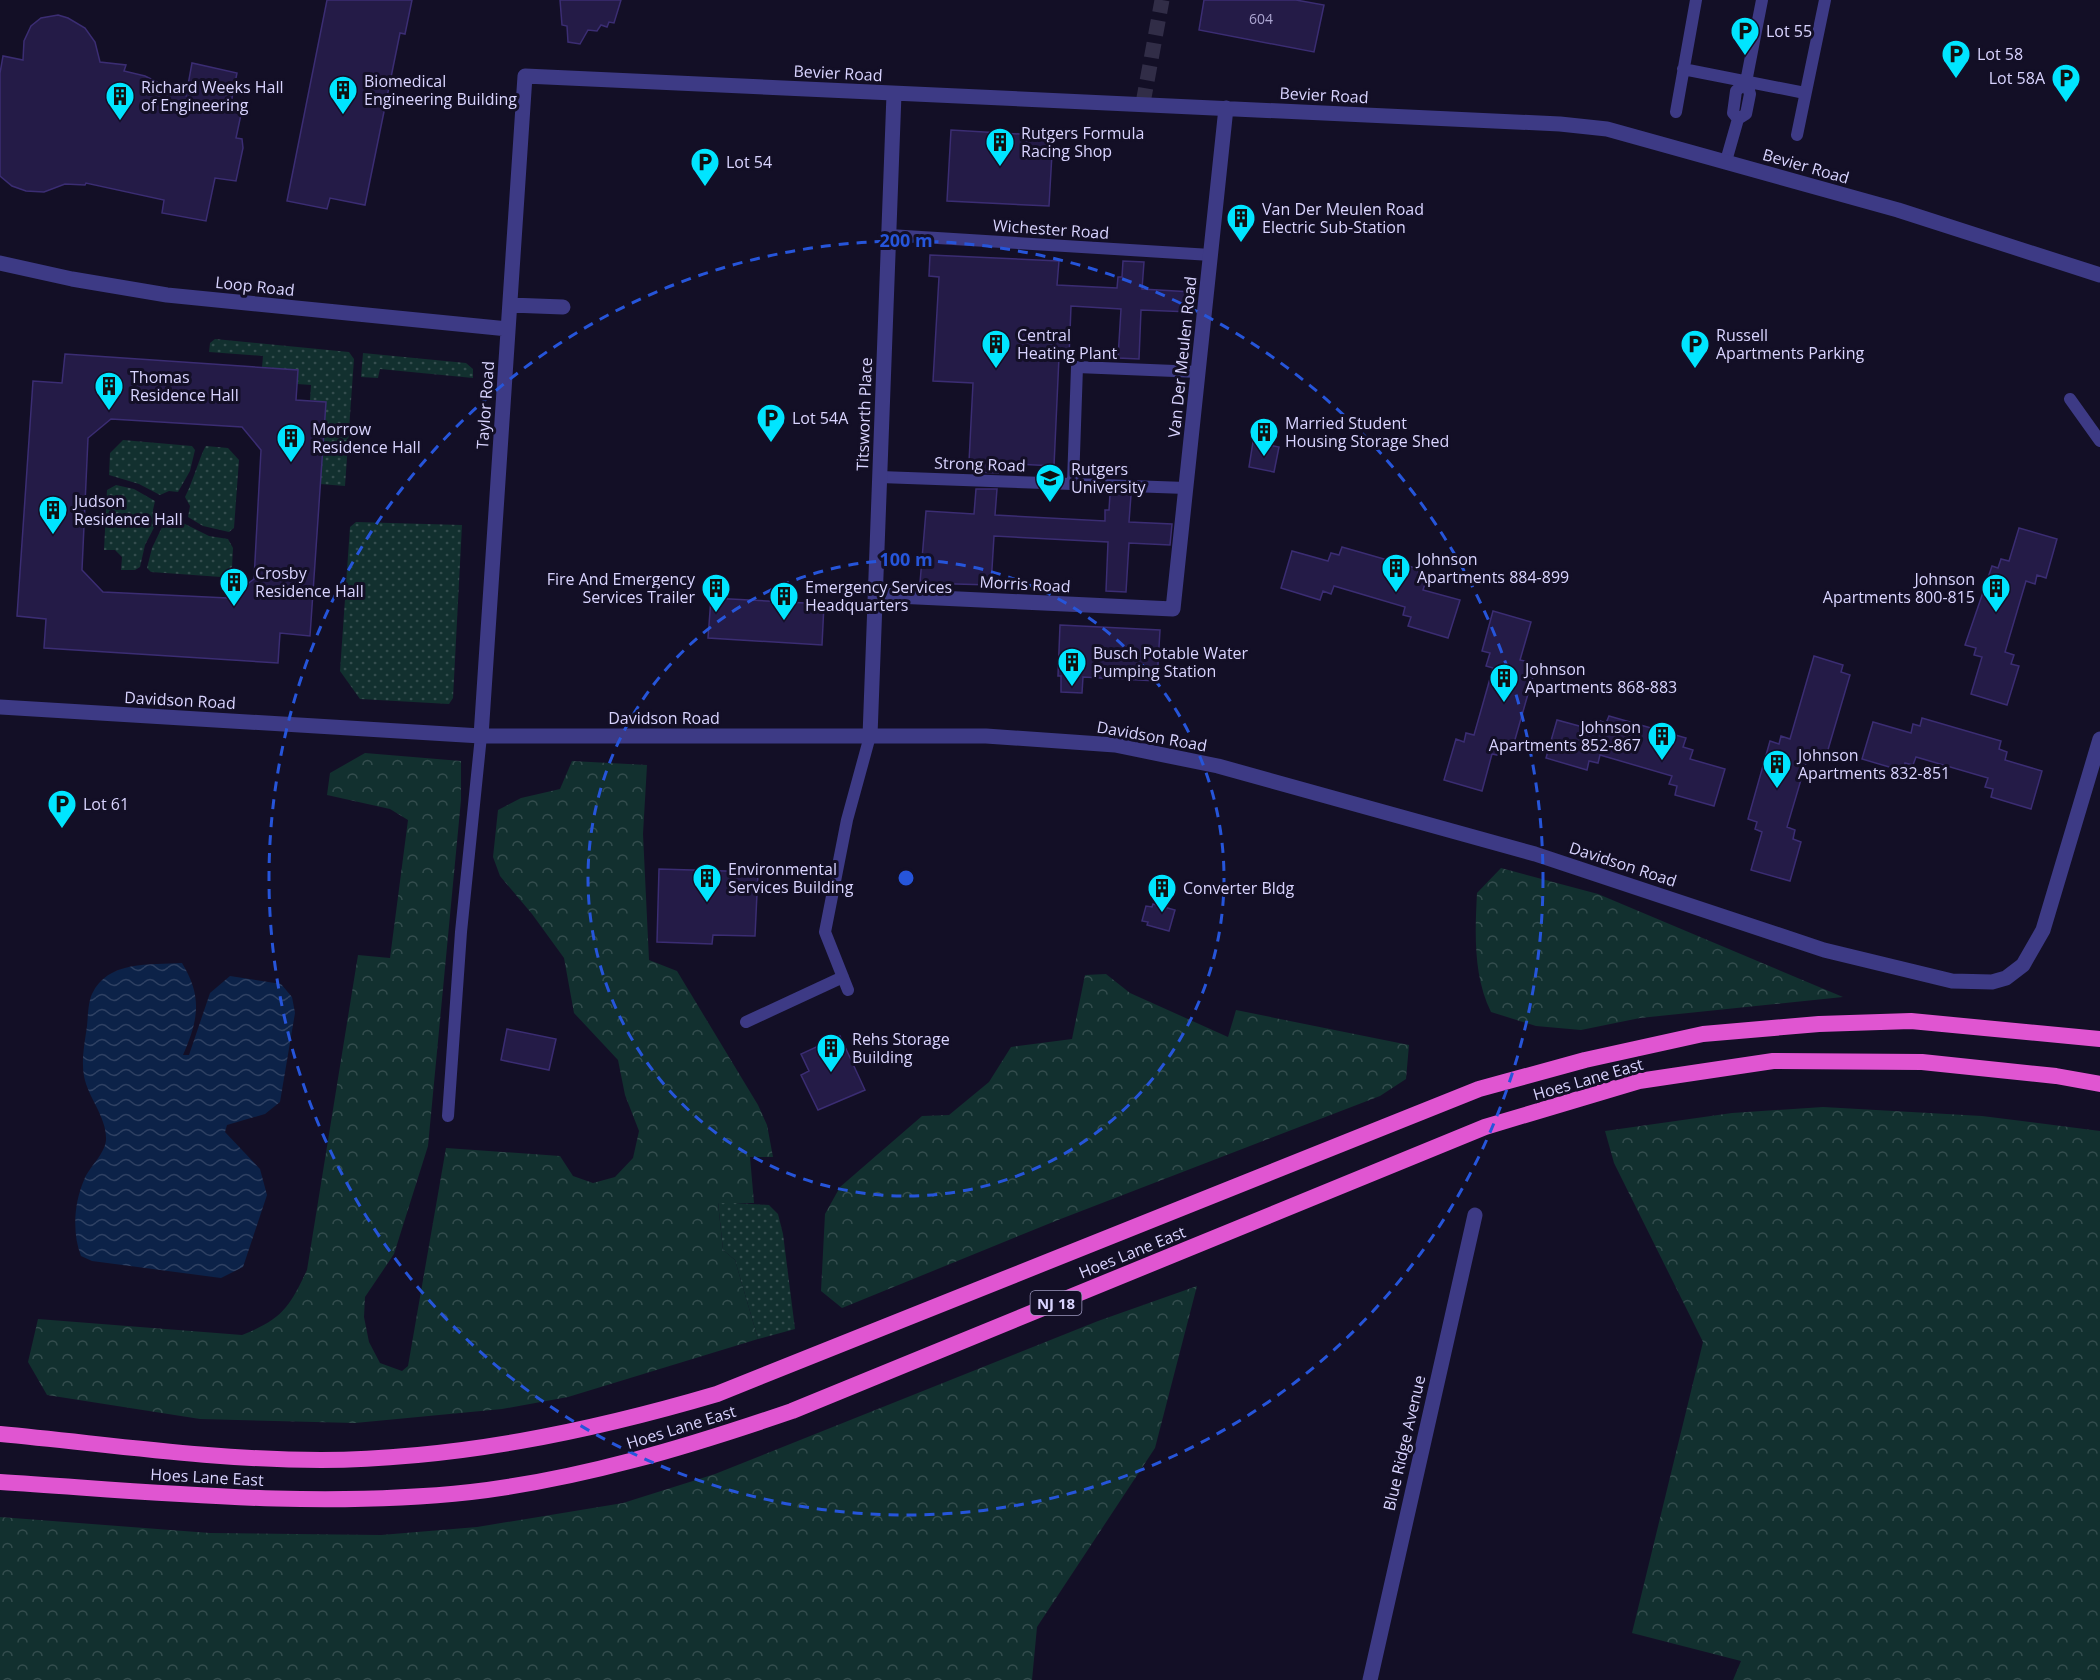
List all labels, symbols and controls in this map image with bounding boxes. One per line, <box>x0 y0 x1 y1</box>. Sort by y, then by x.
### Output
house number: 604 <box>1249 9 1273 28</box>
parking icon: Lot 55 <box>1729 15 1761 57</box>
place label: Lot 55 <box>1766 20 1812 42</box>
parking icon: Lot 58 <box>1940 38 1972 80</box>
place label: Lot 58 <box>1977 43 2023 65</box>
street label: Bevier Road <box>793 60 883 86</box>
parking icon: Lot 58A <box>2050 62 2082 104</box>
place label: Lot 58A <box>1989 67 2046 89</box>
place label: Biomedical Engineering Building <box>364 70 517 110</box>
building icon: Biomedical Engineering Building <box>327 74 359 116</box>
place label: Richard Weeks Hall of Engineering <box>141 76 283 116</box>
building icon: Richard Weeks Hall of Engineering <box>104 80 136 122</box>
street label: Bevier Road <box>1279 82 1369 108</box>
place label: Rutgers Formula Racing Shop <box>1021 122 1144 162</box>
building icon: Rutgers Formula Racing Shop <box>984 126 1016 168</box>
street label: Bevier Road <box>1760 143 1852 189</box>
parking icon: Lot 54 <box>689 146 721 188</box>
place label: Lot 54 <box>726 151 772 173</box>
place label: Van Der Meulen Road Electric Sub-Station <box>1262 198 1424 238</box>
building icon: Van Der Meulen Road Electric Sub-Station <box>1225 202 1257 244</box>
street label: Wichester Road <box>992 214 1110 244</box>
text: 200 m <box>879 228 933 252</box>
street label: Loop Road <box>214 271 296 301</box>
street label: Van Der Meulen Road <box>1163 275 1201 439</box>
place label: Central Heating Plant <box>1017 324 1117 364</box>
place label: Russell Apartments Parking <box>1716 324 1864 364</box>
building icon: Central Heating Plant <box>980 328 1012 370</box>
parking icon: Russell Apartments Parking <box>1679 328 1711 370</box>
street label: Titsworth Place <box>851 357 877 471</box>
street label: Taylor Road <box>471 360 499 450</box>
place label: Thomas Residence Hall <box>130 366 239 406</box>
building icon: Thomas Residence Hall <box>93 370 125 412</box>
parking icon: Lot 54A <box>755 402 787 444</box>
place label: Lot 54A <box>792 407 849 429</box>
place label: Married Student Housing Storage Shed <box>1285 412 1449 452</box>
building icon: Married Student Housing Storage Shed <box>1248 416 1280 458</box>
place label: Morrow Residence Hall <box>312 418 421 458</box>
building icon: Morrow Residence Hall <box>275 422 307 464</box>
street label: Strong Road <box>934 451 1026 477</box>
place label: Rutgers University <box>1071 458 1146 498</box>
school or university icon: Rutgers University <box>1034 462 1066 504</box>
place label: Judson Residence Hall <box>72 490 183 530</box>
building icon: Judson Residence Hall <box>37 494 69 536</box>
text: 100 m <box>879 547 933 571</box>
place label: Johnson Apartments 884-899 <box>1415 548 1569 588</box>
building icon: Johnson Apartments 884-899 <box>1380 552 1412 594</box>
place label: Crosby Residence Hall <box>255 562 364 602</box>
building icon: Crosby Residence Hall <box>218 566 250 608</box>
place label: Fire And Emergency Services Trailer <box>547 568 696 608</box>
place label: Johnson Apartments 800-815 <box>1823 568 1975 608</box>
street label: Morris Road <box>979 571 1071 597</box>
building icon: Fire And Emergency Services Trailer <box>700 572 732 614</box>
building icon: Johnson Apartments 800-815 <box>1980 572 2012 614</box>
place label: Emergency Services Headquarters <box>805 576 952 616</box>
building icon: Emergency Services Headquarters <box>768 580 800 622</box>
place label: Busch Potable Water Pumping Station <box>1093 642 1249 682</box>
building icon: Busch Potable Water Pumping Station <box>1056 646 1088 688</box>
place label: Johnson Apartments 868-883 <box>1523 658 1677 698</box>
building icon: Johnson Apartments 868-883 <box>1488 662 1520 704</box>
street label: Davidson Road <box>124 686 236 714</box>
street label: Davidson Road <box>608 707 720 729</box>
street label: Davidson Road <box>1095 715 1209 757</box>
place label: Johnson Apartments 852-867 <box>1489 716 1641 756</box>
building icon: Johnson Apartments 852-867 <box>1646 720 1678 762</box>
place label: Johnson Apartments 832-851 <box>1796 744 1950 784</box>
building icon: Johnson Apartments 832-851 <box>1761 748 1793 790</box>
parking icon: Lot 61 <box>46 788 78 830</box>
place label: Lot 61 <box>83 793 129 815</box>
street label: Davidson Road <box>1566 836 1680 892</box>
place label: Environmental Services Building <box>728 858 854 898</box>
building icon: Environmental Services Building <box>691 862 723 904</box>
centre of rings <box>896 868 916 888</box>
building icon: Converter Bldg <box>1146 872 1178 914</box>
place label: Converter Bldg <box>1183 877 1295 899</box>
place label: Rehs Storage Building <box>852 1028 950 1068</box>
building icon: Rehs Storage Building <box>815 1032 847 1074</box>
street label: Hoes Lane East <box>1530 1053 1646 1105</box>
street label: Hoes Lane East <box>1075 1220 1189 1283</box>
road number: NJ 18 <box>1030 1291 1082 1315</box>
street label: Blue Ridge Avenue <box>1378 1373 1430 1513</box>
street label: Hoes Lane East <box>624 1400 739 1454</box>
street label: Hoes Lane East <box>150 1463 265 1491</box>

